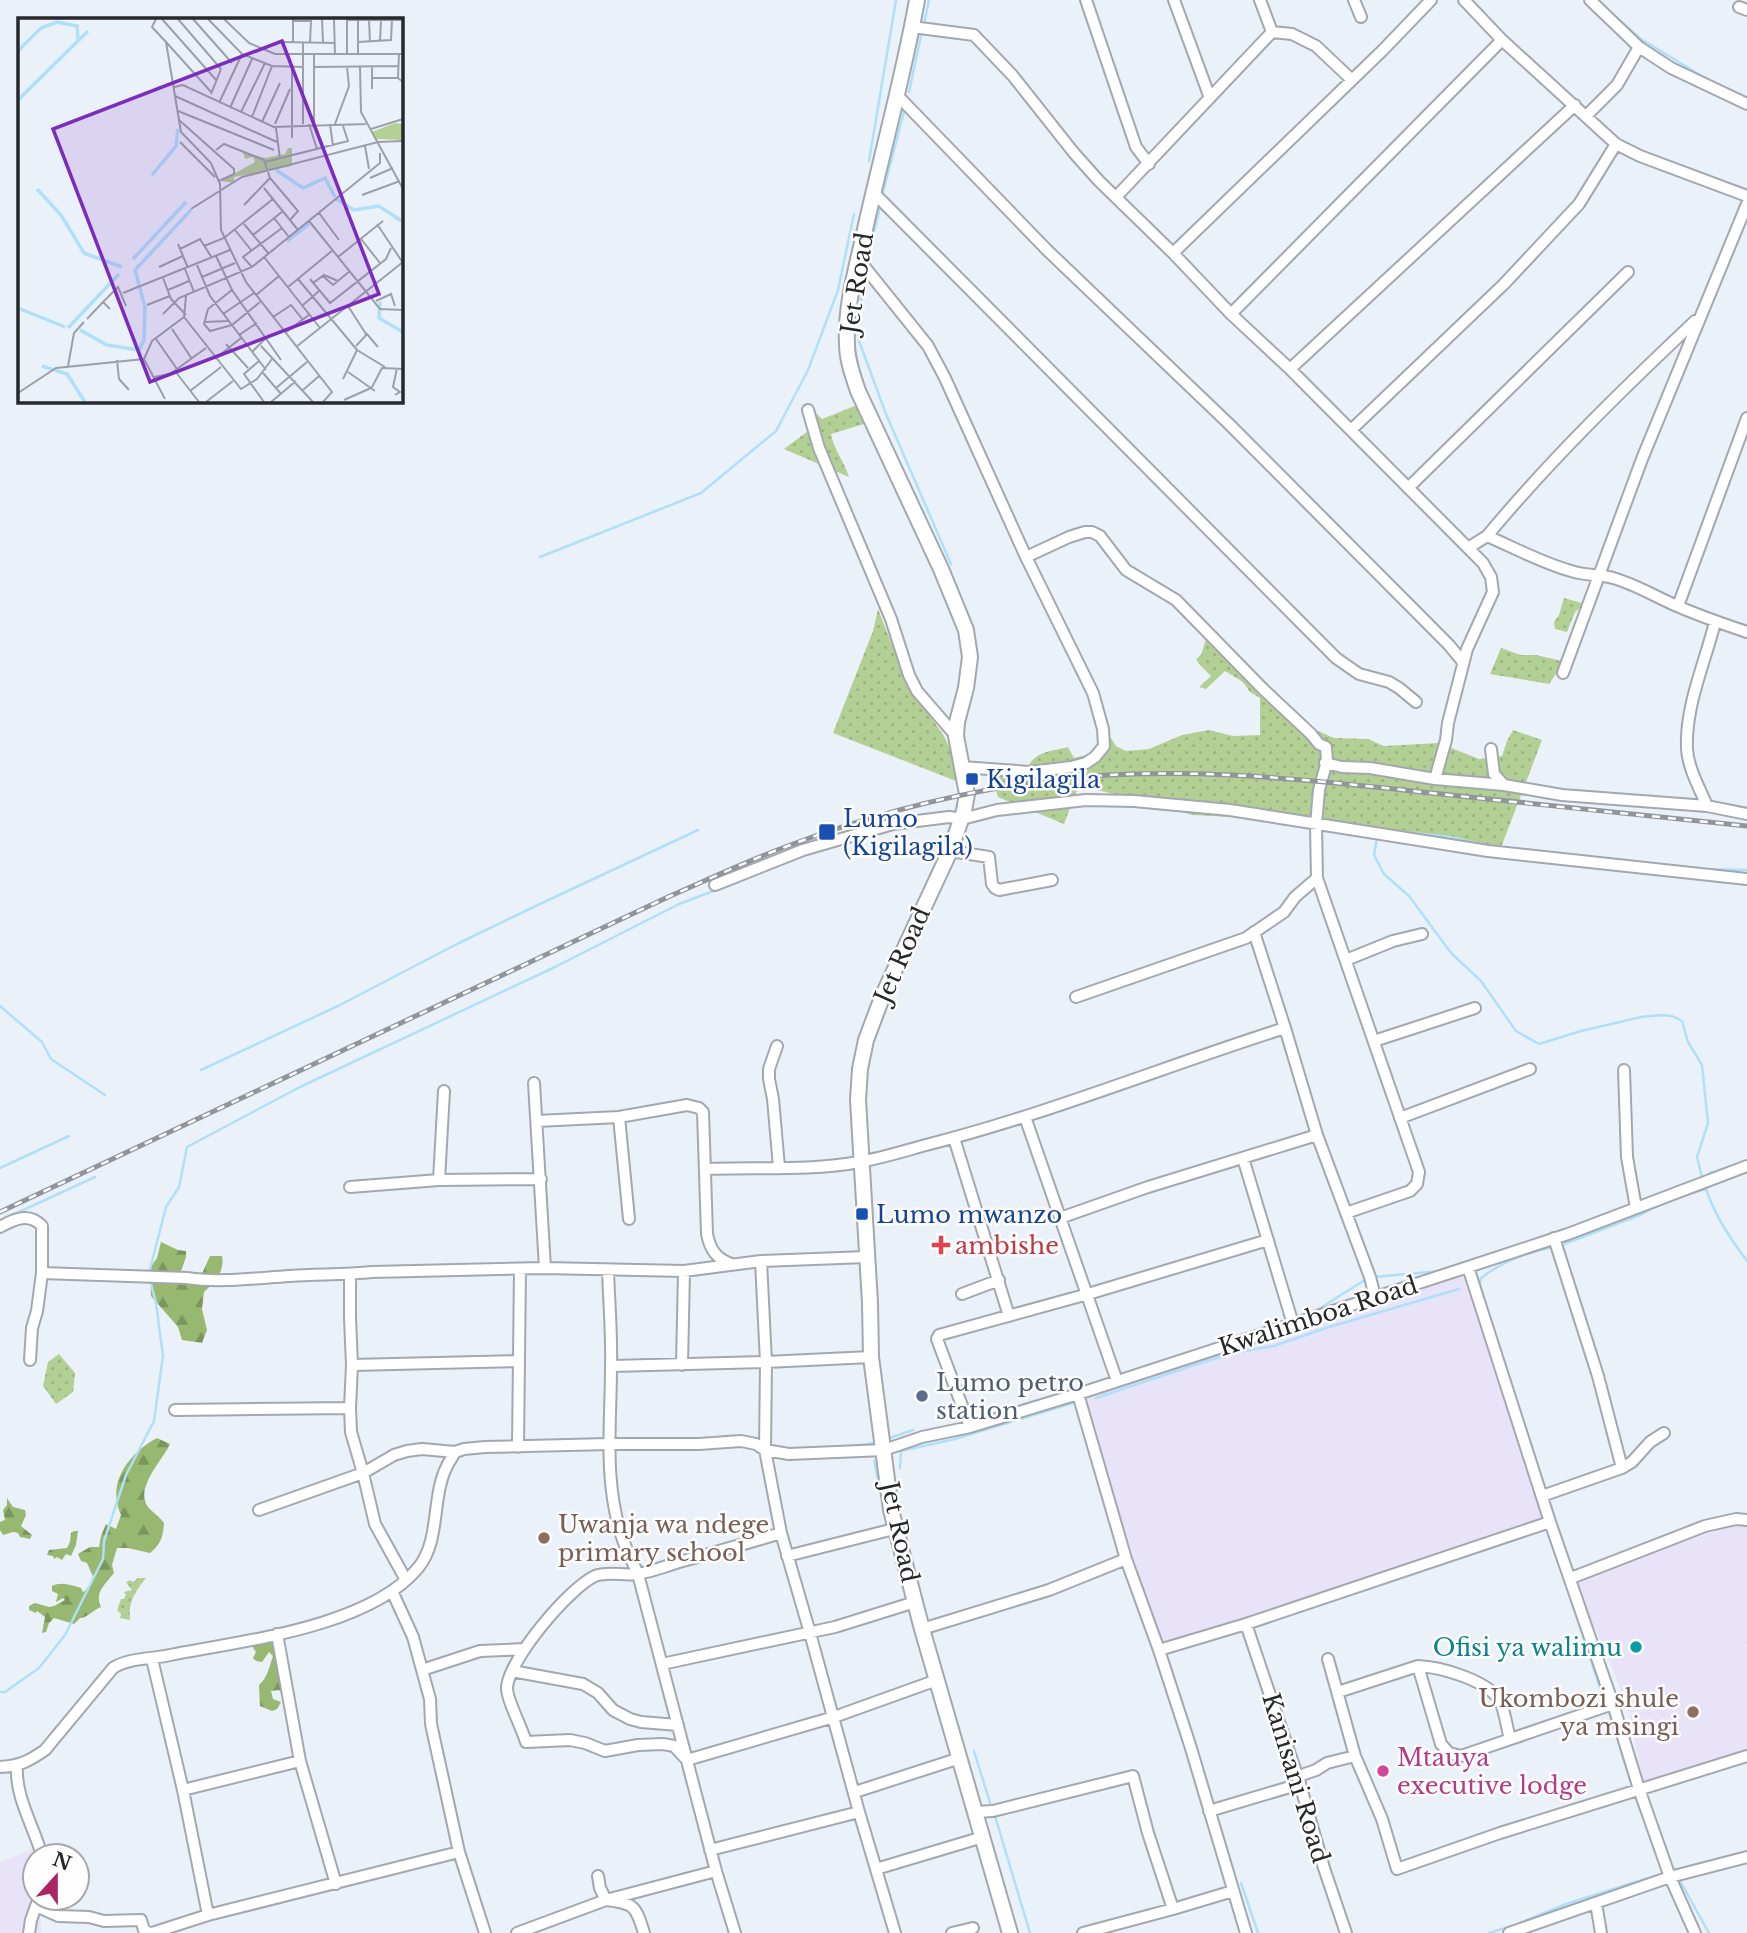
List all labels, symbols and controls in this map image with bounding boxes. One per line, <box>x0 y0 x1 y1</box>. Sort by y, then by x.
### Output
inset map <box>18 18 402 402</box>
street label: Jet Road <box>834 230 879 339</box>
place label: Kigilagila <box>986 765 1101 794</box>
marker: Kigilagila <box>964 771 980 787</box>
place label: Lumo (Kigilagila) <box>843 804 973 861</box>
marker: Lumo (Kigilagila) <box>817 822 837 842</box>
street label: Jet Road <box>867 902 936 1010</box>
place label: Lumo mwanzo <box>876 1200 1062 1229</box>
marker: Lumo mwanzo <box>854 1206 870 1222</box>
place label: ambishe <box>955 1231 1059 1260</box>
marker: ambishe <box>933 1237 949 1253</box>
street label: Kwalimboa Road <box>1215 1270 1421 1362</box>
place label: Lumo petro station <box>936 1368 1084 1425</box>
marker: Lumo petro station <box>914 1388 930 1404</box>
street label: Jet Road <box>875 1476 925 1585</box>
place label: Uwanja wa ndege primary school <box>558 1510 769 1567</box>
marker: Uwanja wa ndege primary school <box>536 1530 552 1546</box>
place label: Ofisi ya walimu <box>1433 1633 1622 1662</box>
marker: Ofisi ya walimu <box>1628 1639 1644 1655</box>
place label: Ukombozi shule ya msingi <box>1478 1684 1679 1741</box>
street label: Kanisani Road <box>1256 1689 1336 1867</box>
marker: Ukombozi shule ya msingi <box>1685 1704 1701 1720</box>
place label: Mtauya executive lodge <box>1397 1743 1587 1800</box>
marker: Mtauya executive lodge <box>1375 1763 1391 1779</box>
north arrow <box>21 1842 91 1912</box>
text: N <box>49 1848 74 1876</box>

